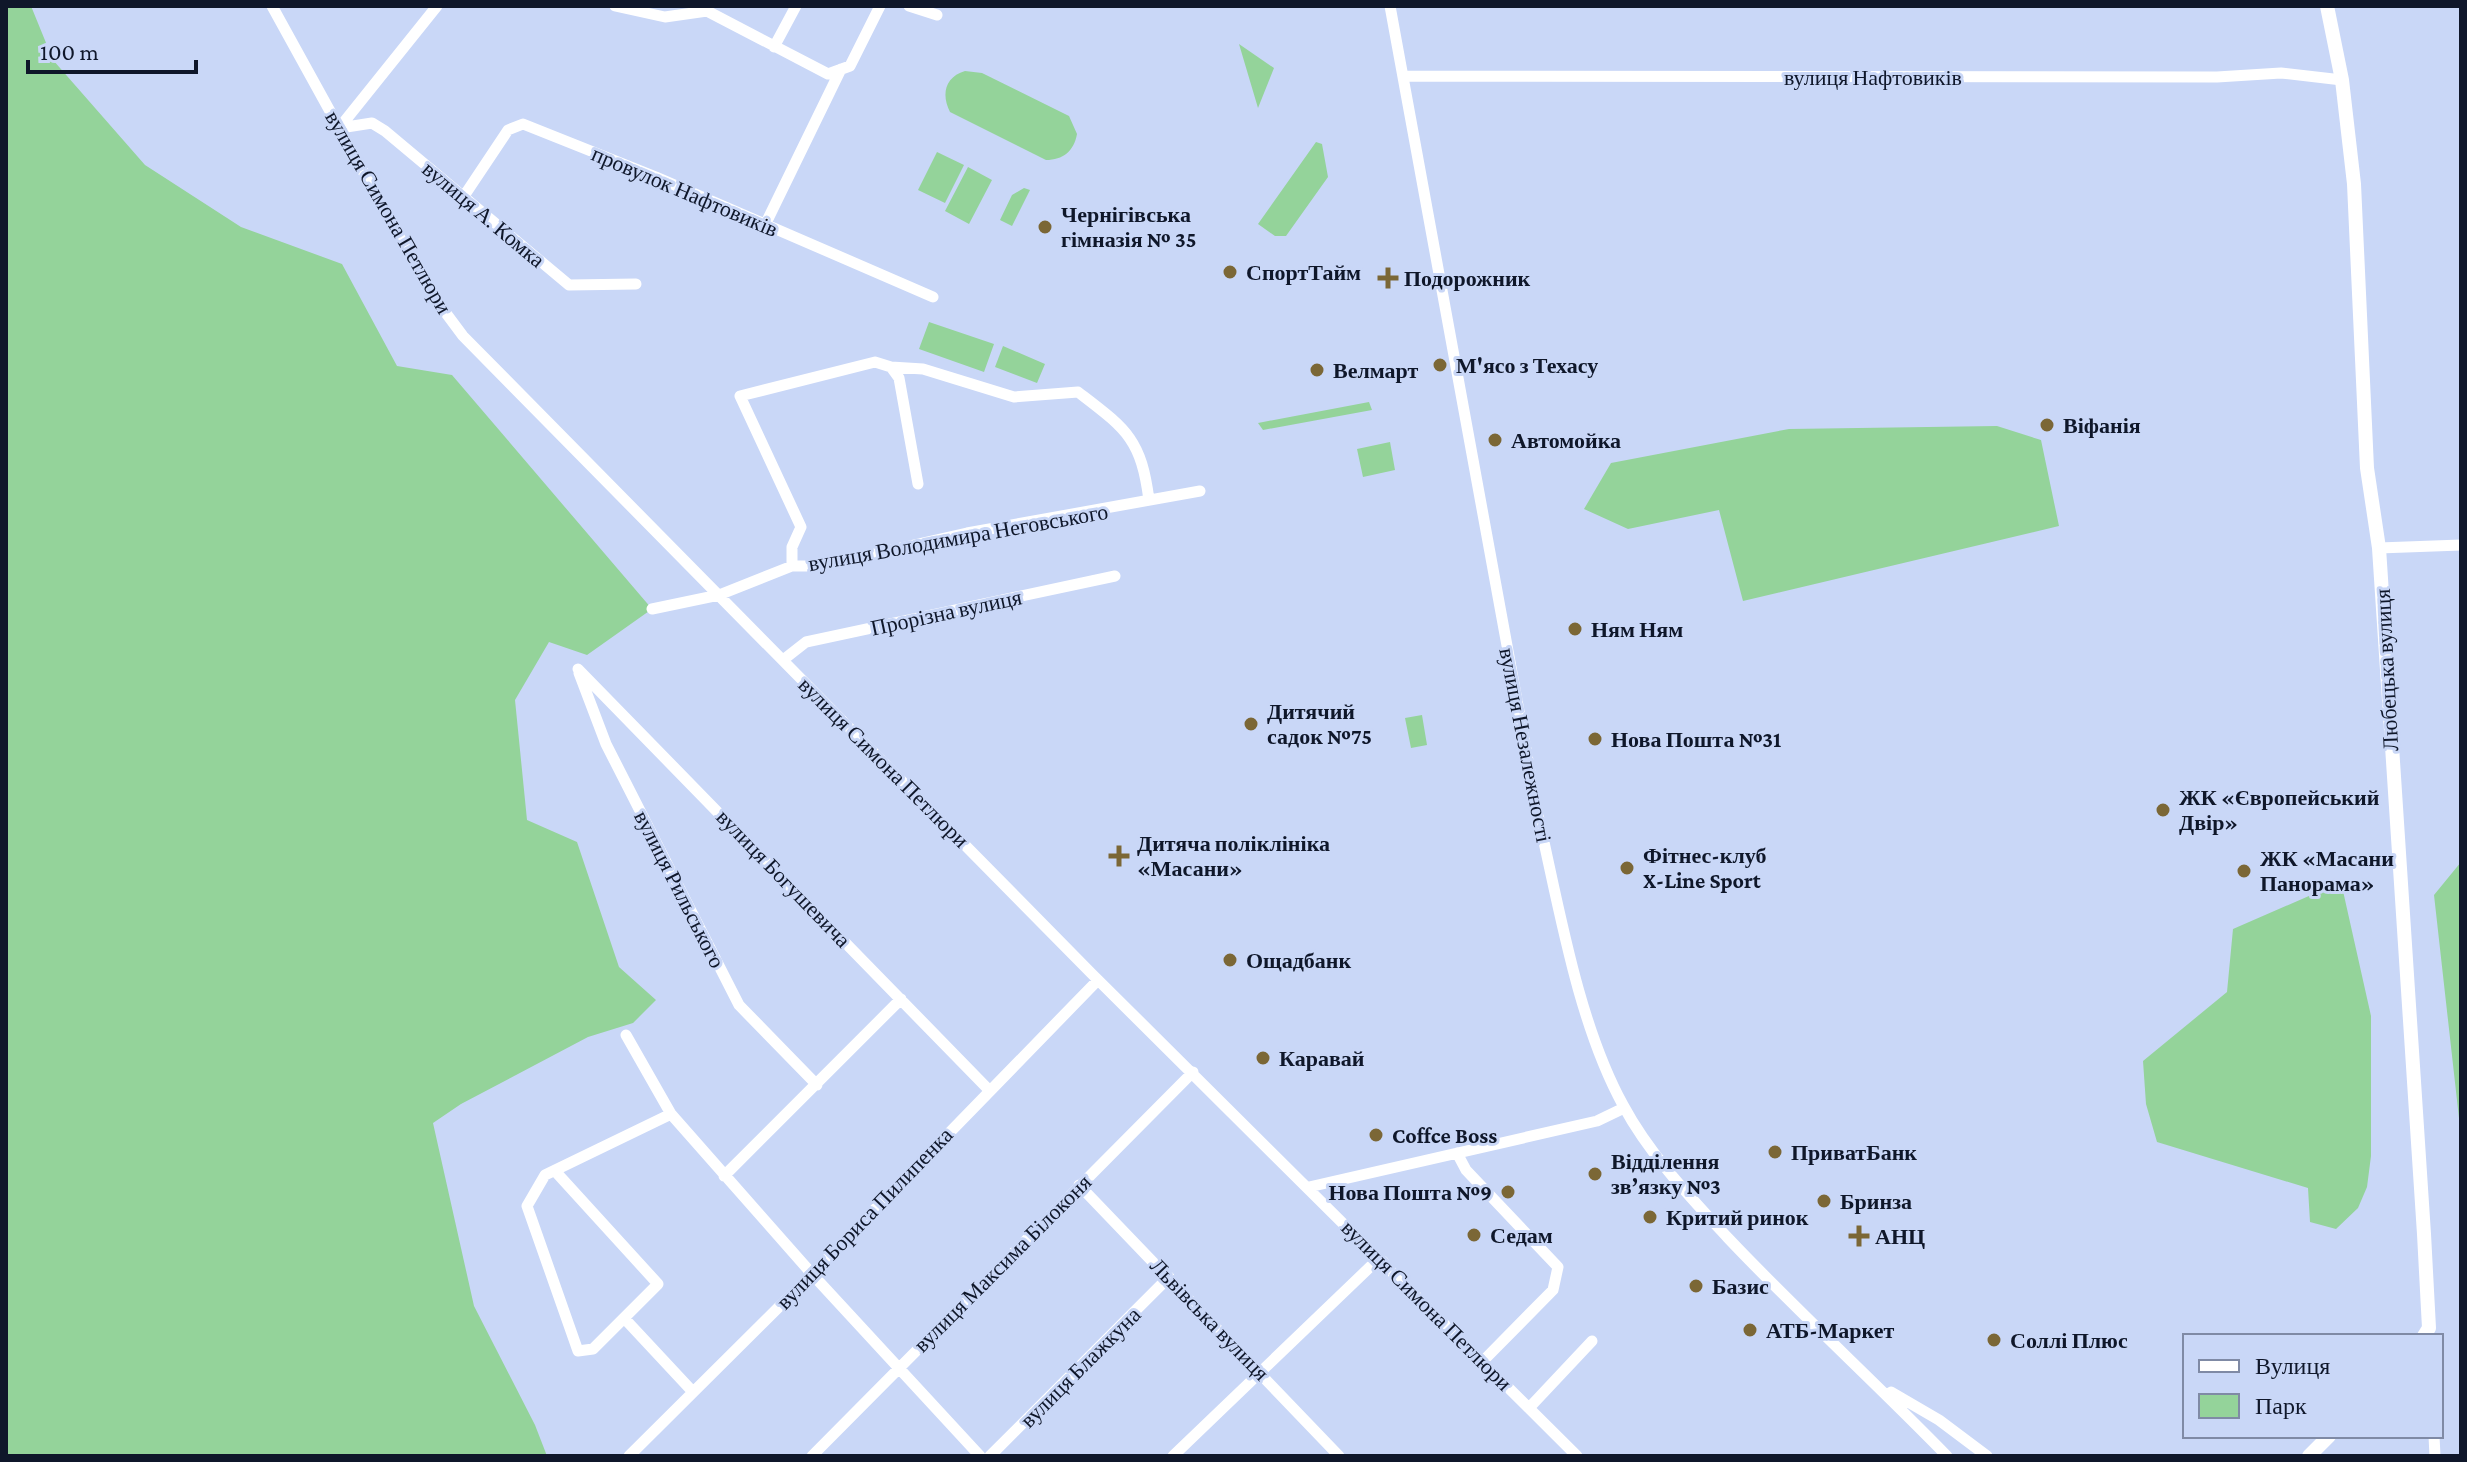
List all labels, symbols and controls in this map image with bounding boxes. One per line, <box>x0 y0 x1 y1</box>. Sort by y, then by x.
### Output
scale bar <box>28 24 196 74</box>
text: 100 m <box>40 38 99 65</box>
street label: вулиця Нафтовиків <box>1784 65 1962 90</box>
street label: вулиця Симона Петлюри <box>320 106 457 318</box>
street label: провулок Нафтовиків <box>588 141 782 242</box>
street label: вулиця А. Комка <box>418 156 550 273</box>
place label: Чернігівська гімназія № 35 <box>1061 202 1196 252</box>
marker: Чернігівська гімназія № 35 <box>1036 218 1054 236</box>
place label: СпортТайм <box>1246 260 1361 285</box>
marker: СпортТайм <box>1221 263 1239 281</box>
place label: Подорожник <box>1404 266 1531 291</box>
marker: Подорожник <box>1379 269 1397 287</box>
place label: М'ясо з Техасу <box>1456 353 1598 378</box>
marker: М'ясо з Техасу <box>1431 356 1449 374</box>
place label: Велмарт <box>1333 358 1419 383</box>
marker: Велмарт <box>1308 361 1326 379</box>
place label: Віфанія <box>2063 413 2141 438</box>
marker: Віфанія <box>2038 416 2056 434</box>
place label: Автомойка <box>1511 428 1621 453</box>
marker: Автомойка <box>1486 431 1504 449</box>
street label: вулиця Володимира Неговського <box>806 499 1110 576</box>
street label: Прорізна вулиця <box>868 584 1024 641</box>
street label: Любецька вулиця <box>2370 588 2403 752</box>
place label: Ням Ням <box>1591 617 1683 642</box>
marker: Ням Ням <box>1566 620 1584 638</box>
street label: вулиця Незалежності <box>1494 646 1557 845</box>
street label: вулиця Симона Петлюри <box>793 672 974 853</box>
place label: Дитячий садок №75 <box>1267 699 1372 749</box>
marker: Дитячий садок №75 <box>1242 715 1260 733</box>
place label: Нова Пошта №31 <box>1611 727 1781 752</box>
marker: Нова Пошта №31 <box>1586 730 1604 748</box>
place label: ЖК «Європейський Двір» <box>2179 785 2380 835</box>
marker: ЖК «Європейський Двір» <box>2154 801 2172 819</box>
street label: вулиця Богушевича <box>712 804 856 953</box>
street label: вулиця Рильського <box>629 806 730 972</box>
place label: Дитяча поліклініка «Масани» <box>1137 831 1330 881</box>
place label: Фітнес-клуб X-Line Sport <box>1643 843 1766 893</box>
marker: Дитяча поліклініка «Масани» <box>1108 845 1130 867</box>
place label: ЖК «Масани Панорама» <box>2260 846 2394 896</box>
marker: Фітнес-клуб X-Line Sport <box>1618 859 1636 877</box>
marker: ЖК «Масани Панорама» <box>2235 862 2253 880</box>
place label: Ощадбанк <box>1246 948 1351 973</box>
marker: Ощадбанк <box>1221 951 1239 969</box>
place label: Каравай <box>1279 1046 1365 1071</box>
marker: Каравай <box>1254 1049 1272 1067</box>
street label: вулиця Бориса Пилипенка <box>771 1122 958 1314</box>
place label: Coffce Boss <box>1392 1123 1497 1148</box>
marker: Coffce Boss <box>1367 1126 1385 1144</box>
place label: ПриватБанк <box>1791 1140 1917 1165</box>
marker: ПриватБанк <box>1766 1143 1784 1161</box>
place label: Відділення зв’язку №3 <box>1611 1149 1721 1199</box>
marker: Відділення зв’язку №3 <box>1586 1165 1604 1183</box>
street label: вулиця Максима Білоконя <box>909 1170 1096 1357</box>
place label: Нова Пошта №9 <box>1329 1180 1492 1205</box>
marker: Нова Пошта №9 <box>1499 1183 1517 1201</box>
place label: Бринза <box>1840 1189 1912 1214</box>
marker: Бринза <box>1815 1192 1833 1210</box>
place label: Критий ринок <box>1666 1205 1809 1230</box>
marker: Критий ринок <box>1641 1208 1659 1226</box>
street label: вулиця Симона Петлюри <box>1336 1215 1517 1396</box>
place label: Седам <box>1490 1223 1553 1248</box>
place label: АНЦ <box>1875 1224 1925 1249</box>
marker: Седам <box>1465 1226 1483 1244</box>
marker: АНЦ <box>1850 1227 1868 1245</box>
street label: Львівська вулиця <box>1145 1253 1274 1386</box>
place label: Базис <box>1712 1274 1769 1299</box>
marker: Базис <box>1687 1277 1705 1295</box>
street label: вулиця Блажкуна <box>1015 1302 1146 1433</box>
place label: АТБ-Маркет <box>1766 1318 1894 1343</box>
marker: АТБ-Маркет <box>1741 1321 1759 1339</box>
place label: Соллі Плюс <box>2010 1328 2128 1353</box>
marker: Соллі Плюс <box>1985 1331 2003 1349</box>
legend <box>2183 1334 2443 1438</box>
text: Вулиця <box>2255 1352 2330 1379</box>
text: Парк <box>2255 1392 2307 1419</box>

